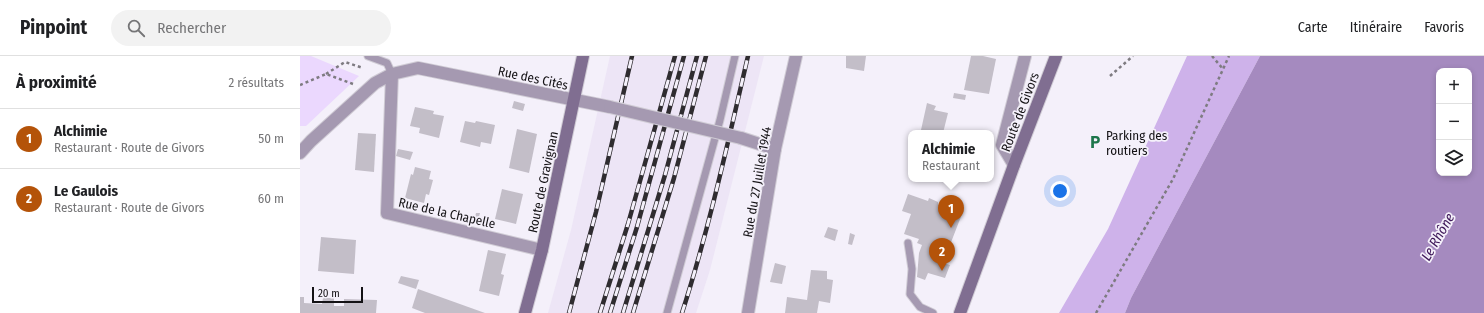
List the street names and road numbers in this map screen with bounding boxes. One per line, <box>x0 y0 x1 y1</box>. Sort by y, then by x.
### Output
street label: Rue des Cités <box>497 63 570 93</box>
street label: Route de Givors <box>998 70 1042 154</box>
street label: Rue du 27 Juillet 1944 <box>740 125 774 239</box>
street label: Route de Gravignan <box>525 130 561 234</box>
street label: Rue de la Chapelle <box>397 195 497 231</box>

